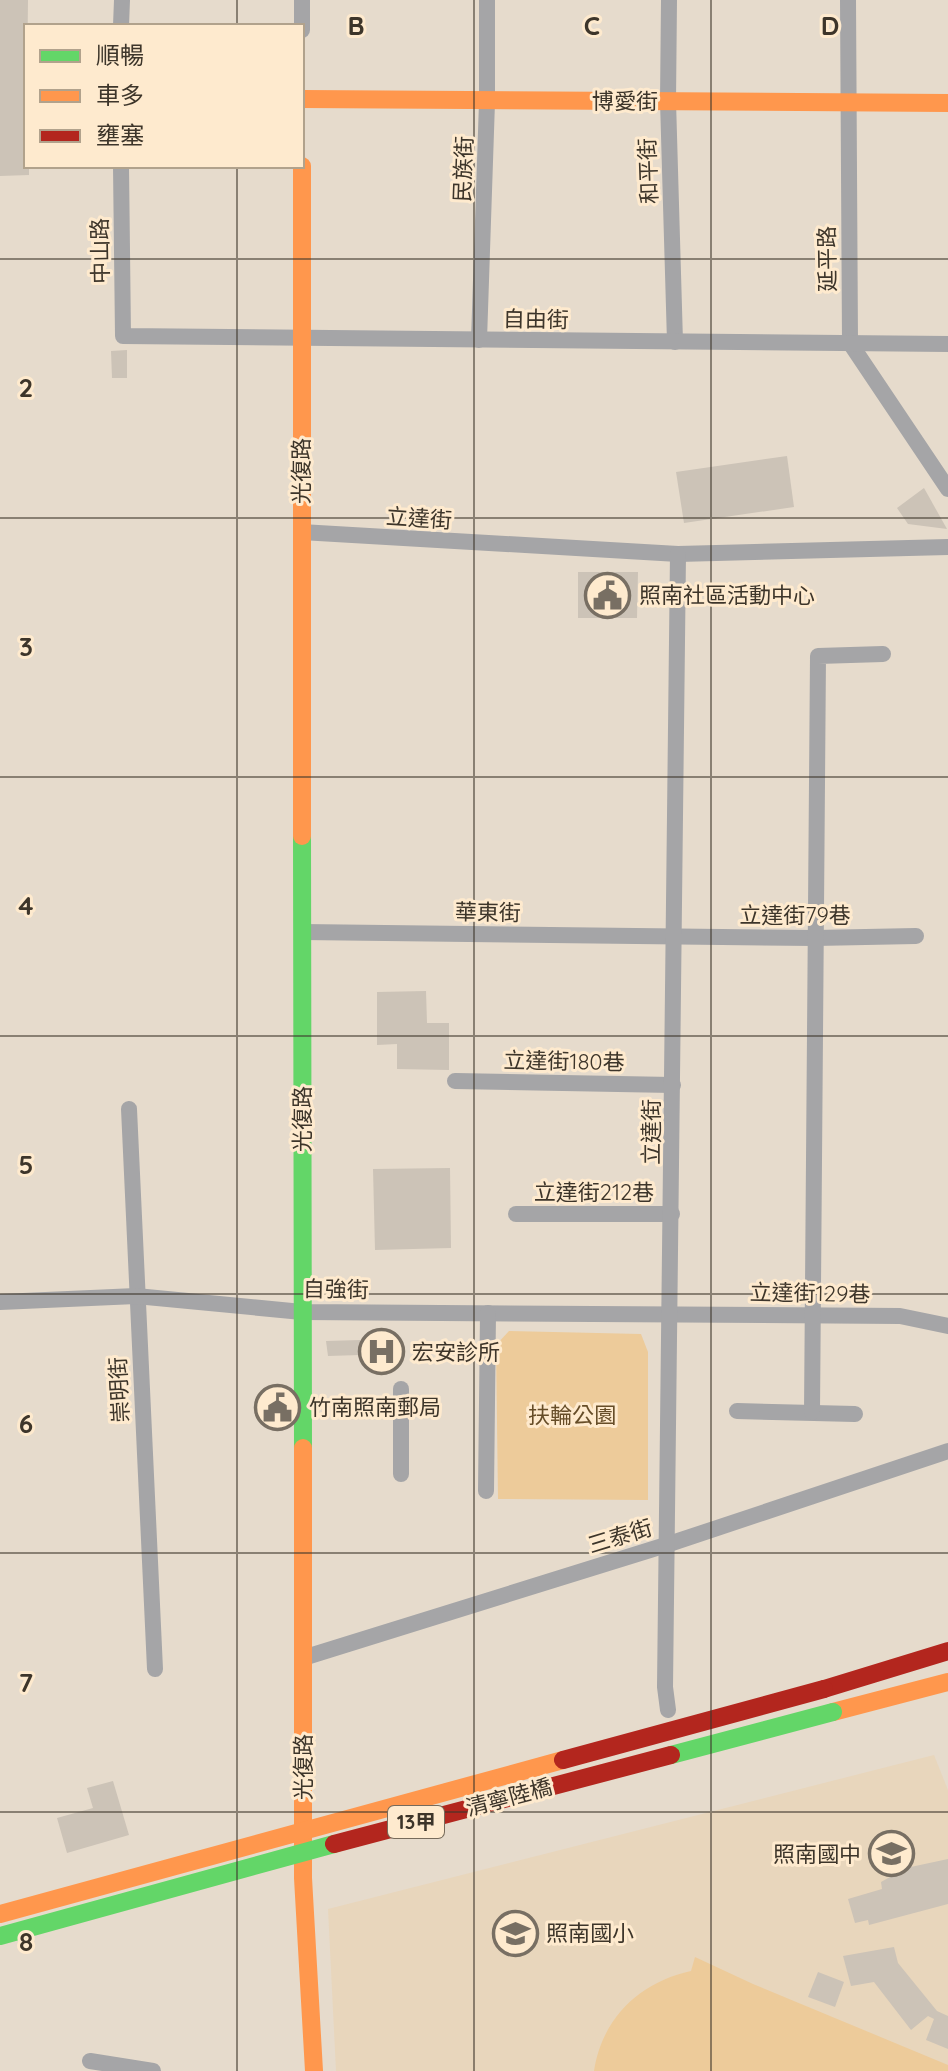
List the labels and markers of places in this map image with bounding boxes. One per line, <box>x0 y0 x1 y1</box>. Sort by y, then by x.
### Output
public building icon: 照南社區活動中心 <box>584 571 632 619</box>
place label: 照南社區活動中心 <box>639 581 815 609</box>
hospital icon: 宏安診所 <box>357 1328 405 1376</box>
place label: 宏安診所 <box>412 1338 500 1366</box>
public building icon: 竹南照南郵局 <box>254 1383 302 1431</box>
place label: 竹南照南郵局 <box>309 1393 441 1421</box>
school or university icon: 照南國中 <box>868 1830 916 1878</box>
place label: 照南國中 <box>773 1840 861 1868</box>
school or university icon: 照南國小 <box>491 1909 539 1957</box>
place label: 照南國小 <box>546 1919 634 1947</box>

